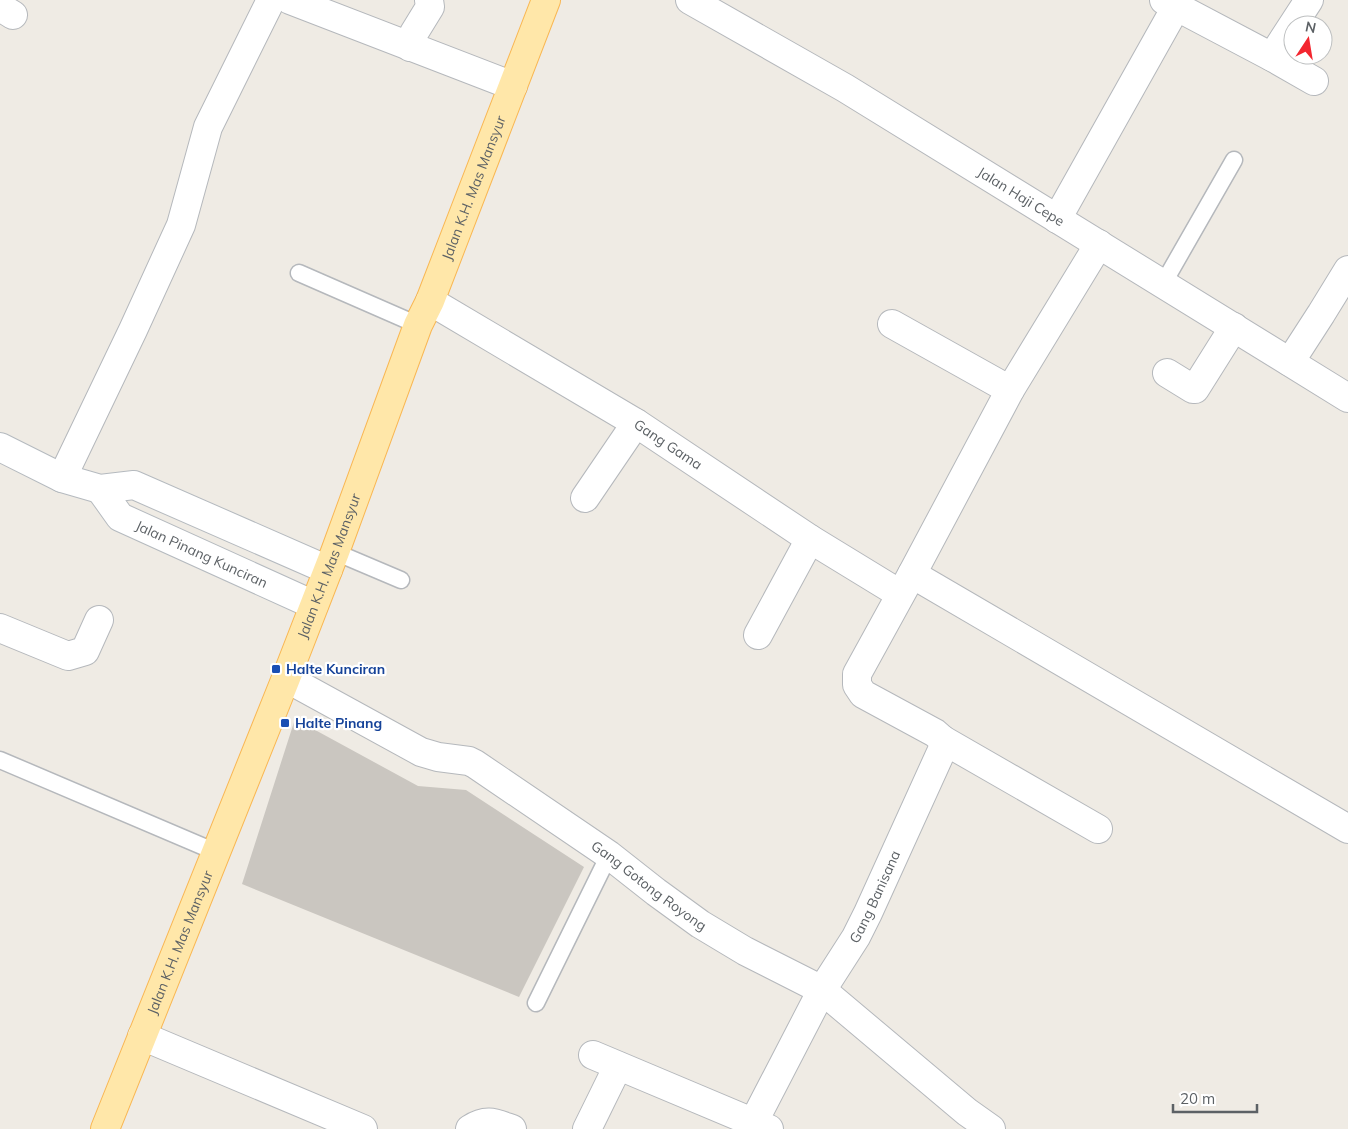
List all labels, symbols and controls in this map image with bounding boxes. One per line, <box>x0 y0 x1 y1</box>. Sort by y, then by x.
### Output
north arrow <box>1283 15 1333 65</box>
text: N <box>1304 17 1318 37</box>
street label: Jalan K.H. Mas Mansyur <box>438 112 510 263</box>
street label: Jalan Haji Cepe <box>974 163 1068 230</box>
street label: Gang Gama <box>631 415 706 474</box>
street label: Jalan K.H. Mas Mansyur <box>293 490 365 641</box>
street label: Jalan Pinang Kunciran <box>133 516 270 592</box>
place label: Halte Kunciran <box>286 660 385 678</box>
marker: Halte Kunciran <box>270 663 282 675</box>
place label: Halte Pinang <box>295 714 382 732</box>
marker: Halte Pinang <box>279 717 291 729</box>
street label: Gang Gotong Royong <box>588 837 710 935</box>
street label: Gang Banisana <box>845 847 904 947</box>
street label: Jalan K.H. Mas Mansyur <box>143 867 217 1017</box>
scale bar <box>1173 1082 1257 1114</box>
text: 20 m <box>1180 1089 1215 1108</box>

